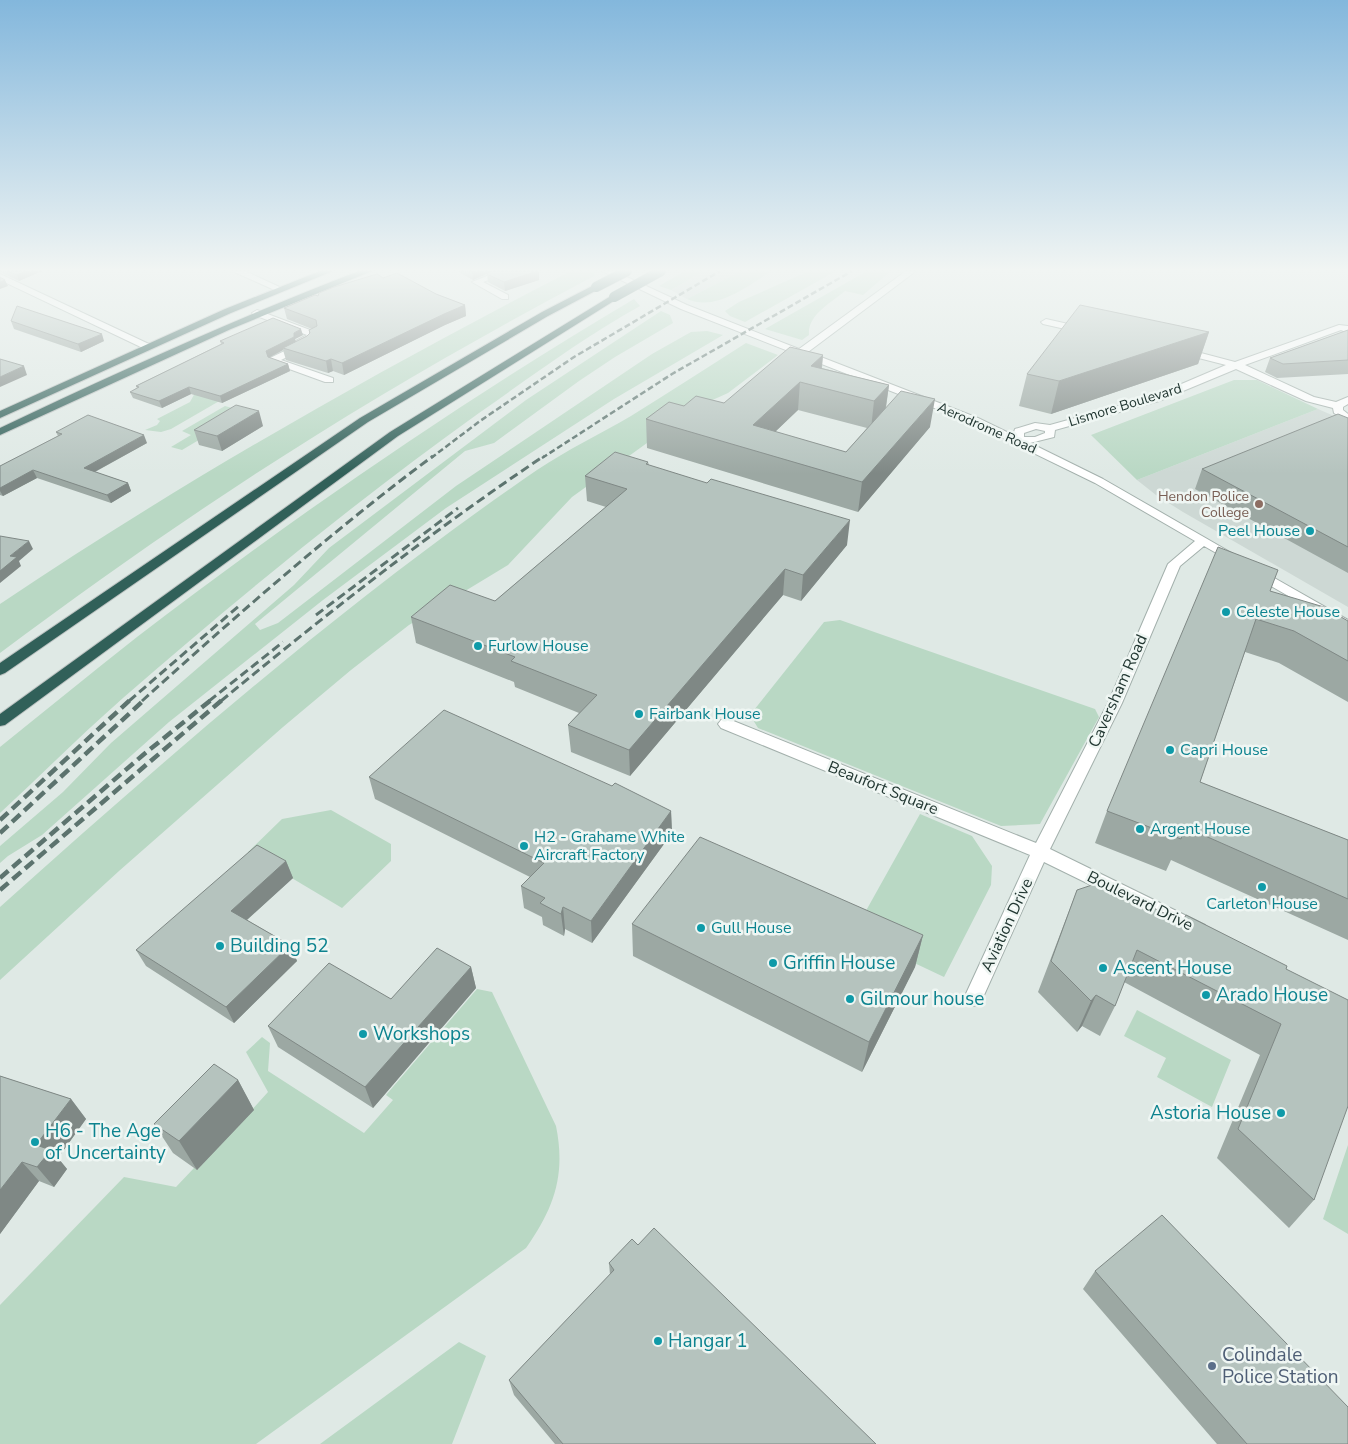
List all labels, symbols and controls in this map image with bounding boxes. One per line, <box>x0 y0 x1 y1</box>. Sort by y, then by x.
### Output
street label: Lismore Boulevard <box>1066 379 1184 431</box>
street label: Aerodrome Road <box>934 398 1040 458</box>
place label: Hendon Police College <box>1158 487 1249 522</box>
marker: Hendon Police College <box>1253 498 1265 510</box>
place label: Peel House <box>1218 520 1300 542</box>
marker: Peel House <box>1304 525 1316 537</box>
place label: Celeste House <box>1236 601 1340 623</box>
marker: Celeste House <box>1220 606 1232 618</box>
street label: Caversham Road <box>1083 631 1153 751</box>
place label: Furlow House <box>488 635 589 657</box>
marker: Furlow House <box>472 640 484 652</box>
place label: Fairbank House <box>649 703 761 725</box>
marker: Fairbank House <box>633 708 645 720</box>
place label: Capri House <box>1180 739 1268 761</box>
marker: Capri House <box>1164 744 1176 756</box>
street label: Beaufort Square <box>824 756 942 820</box>
place label: Argent House <box>1150 818 1250 840</box>
marker: Argent House <box>1134 823 1146 835</box>
place label: H2 - Grahame White Aircraft Factory <box>534 826 685 866</box>
marker: H2 - Grahame White Aircraft Factory <box>518 840 530 852</box>
street label: Boulevard Drive <box>1083 866 1197 936</box>
street label: Aviation Drive <box>976 875 1038 975</box>
marker: Carleton House <box>1256 881 1268 893</box>
place label: Carleton House <box>1206 893 1318 915</box>
place label: Gull House <box>711 917 791 939</box>
marker: Gull House <box>695 922 707 934</box>
place label: Building 52 <box>230 933 329 959</box>
marker: Building 52 <box>214 940 226 952</box>
place label: Griffin House <box>783 950 895 976</box>
place label: Ascent House <box>1113 955 1232 981</box>
marker: Griffin House <box>767 957 779 969</box>
marker: Ascent House <box>1097 962 1109 974</box>
place label: Arado House <box>1216 982 1328 1008</box>
place label: Gilmour house <box>860 986 984 1012</box>
marker: Arado House <box>1200 989 1212 1001</box>
marker: Gilmour house <box>844 993 856 1005</box>
place label: Workshops <box>373 1021 470 1047</box>
marker: Workshops <box>357 1028 369 1040</box>
place label: Astoria House <box>1150 1100 1271 1126</box>
marker: Astoria House <box>1275 1107 1287 1119</box>
place label: H6 - The Age of Uncertainty <box>45 1118 166 1166</box>
marker: H6 - The Age of Uncertainty <box>29 1136 41 1148</box>
place label: Hangar 1 <box>668 1328 748 1354</box>
marker: Hangar 1 <box>652 1335 664 1347</box>
place label: Colindale Police Station <box>1222 1342 1339 1390</box>
marker: Colindale Police Station <box>1206 1360 1218 1372</box>

